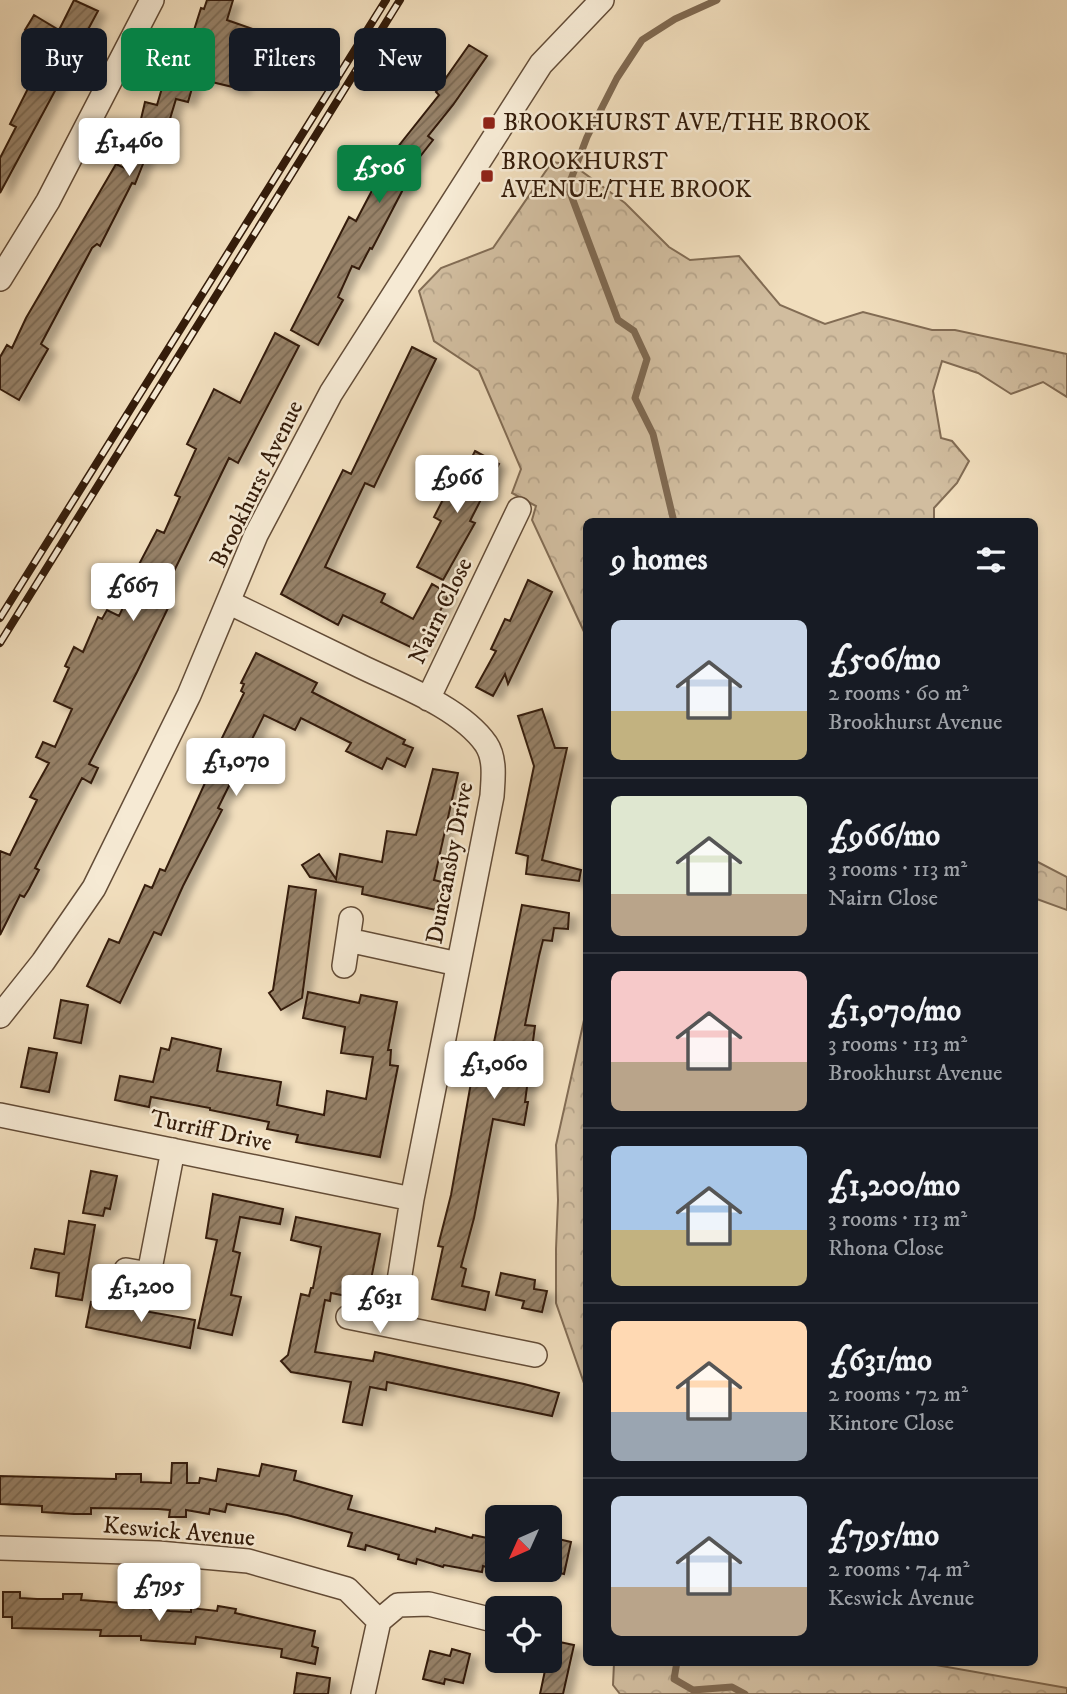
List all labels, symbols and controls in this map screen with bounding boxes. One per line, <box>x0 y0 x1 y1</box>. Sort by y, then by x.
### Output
chip: Buy <box>21 28 107 91</box>
chip: Rent <box>121 28 215 91</box>
chip: Filters <box>229 28 340 91</box>
chip: New <box>354 28 446 91</box>
place label: BROOKHURST AVE/THE BROOK <box>503 108 870 138</box>
marker: BROOKHURST AVE/THE BROOK <box>481 115 497 131</box>
pin: £1,460 <box>72 118 186 178</box>
text: £1,460 <box>95 126 163 155</box>
pin: £506 <box>338 146 420 205</box>
place label: BROOKHURST AVENUE/THE BROOK <box>501 147 752 205</box>
text: £506 <box>353 153 405 182</box>
marker: BROOKHURST AVENUE/THE BROOK <box>479 168 495 184</box>
street label: Brookhurst Avenue <box>204 396 310 572</box>
pin: £966 <box>416 456 498 515</box>
text: £966 <box>431 463 483 492</box>
icon: filters <box>972 541 1010 579</box>
text: 9 homes <box>611 542 708 579</box>
street label: Nairn Close <box>402 553 480 669</box>
pin: £667 <box>92 564 174 623</box>
text: £667 <box>107 571 159 600</box>
text: £506/mo <box>828 642 941 679</box>
icon: home <box>667 648 751 732</box>
text: 2 rooms · 60 m² <box>828 679 969 708</box>
text: Brookhurst Avenue <box>828 708 1003 737</box>
pin: £1,070 <box>179 738 293 798</box>
text: £1,070 <box>202 746 270 775</box>
street label: Duncansby Drive <box>420 779 480 946</box>
text: £966/mo <box>828 818 940 855</box>
icon: home <box>667 824 751 908</box>
text: 3 rooms · 113 m² <box>828 855 967 884</box>
text: Nairn Close <box>828 884 938 913</box>
text: £1,070/mo <box>828 993 961 1030</box>
icon: home <box>667 999 751 1083</box>
text: 3 rooms · 113 m² <box>828 1030 967 1059</box>
pin: £1,060 <box>437 1042 551 1101</box>
text: £1,060 <box>460 1049 528 1078</box>
text: Brookhurst Avenue <box>828 1059 1003 1088</box>
street label: Turriff Drive <box>147 1103 275 1159</box>
text: £1,200/mo <box>828 1168 960 1205</box>
icon: home <box>667 1174 751 1258</box>
text: 3 rooms · 113 m² <box>828 1205 967 1234</box>
text: Rhona Close <box>828 1234 944 1263</box>
pin: £1,200 <box>84 1264 198 1324</box>
text: £1,200 <box>108 1272 174 1301</box>
pin: £631 <box>339 1276 421 1335</box>
text: £631 <box>358 1283 402 1312</box>
text: £631/mo <box>828 1343 932 1380</box>
icon: home <box>667 1349 751 1433</box>
text: 2 rooms · 72 m² <box>828 1380 968 1409</box>
text: Kintore Close <box>828 1409 954 1438</box>
north arrow <box>485 1505 562 1582</box>
map controls <box>485 1505 562 1673</box>
street label: Keswick Avenue <box>102 1510 256 1554</box>
text: £795/mo <box>828 1518 939 1555</box>
icon: home <box>667 1524 751 1608</box>
text: 2 rooms · 74 m² <box>828 1555 969 1584</box>
pin: £795 <box>118 1564 200 1623</box>
text: £795 <box>134 1571 184 1600</box>
text: Keswick Avenue <box>828 1584 974 1613</box>
button: locate <box>485 1596 562 1673</box>

